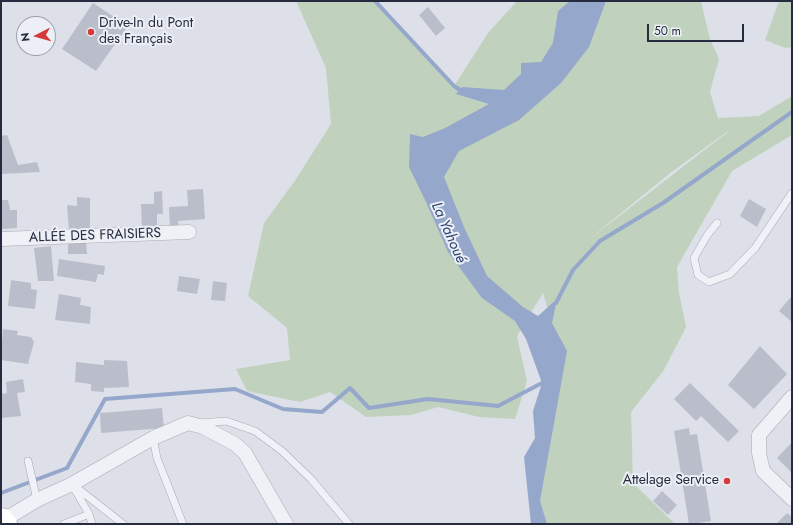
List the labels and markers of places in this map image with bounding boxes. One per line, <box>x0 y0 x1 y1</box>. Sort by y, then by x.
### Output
place label: Drive-In du Pont des Français <box>99 16 193 48</box>
marker: Drive-In du Pont des Français <box>86 27 96 37</box>
place label: Attelage Service <box>623 473 719 489</box>
marker: Attelage Service <box>722 476 732 486</box>

